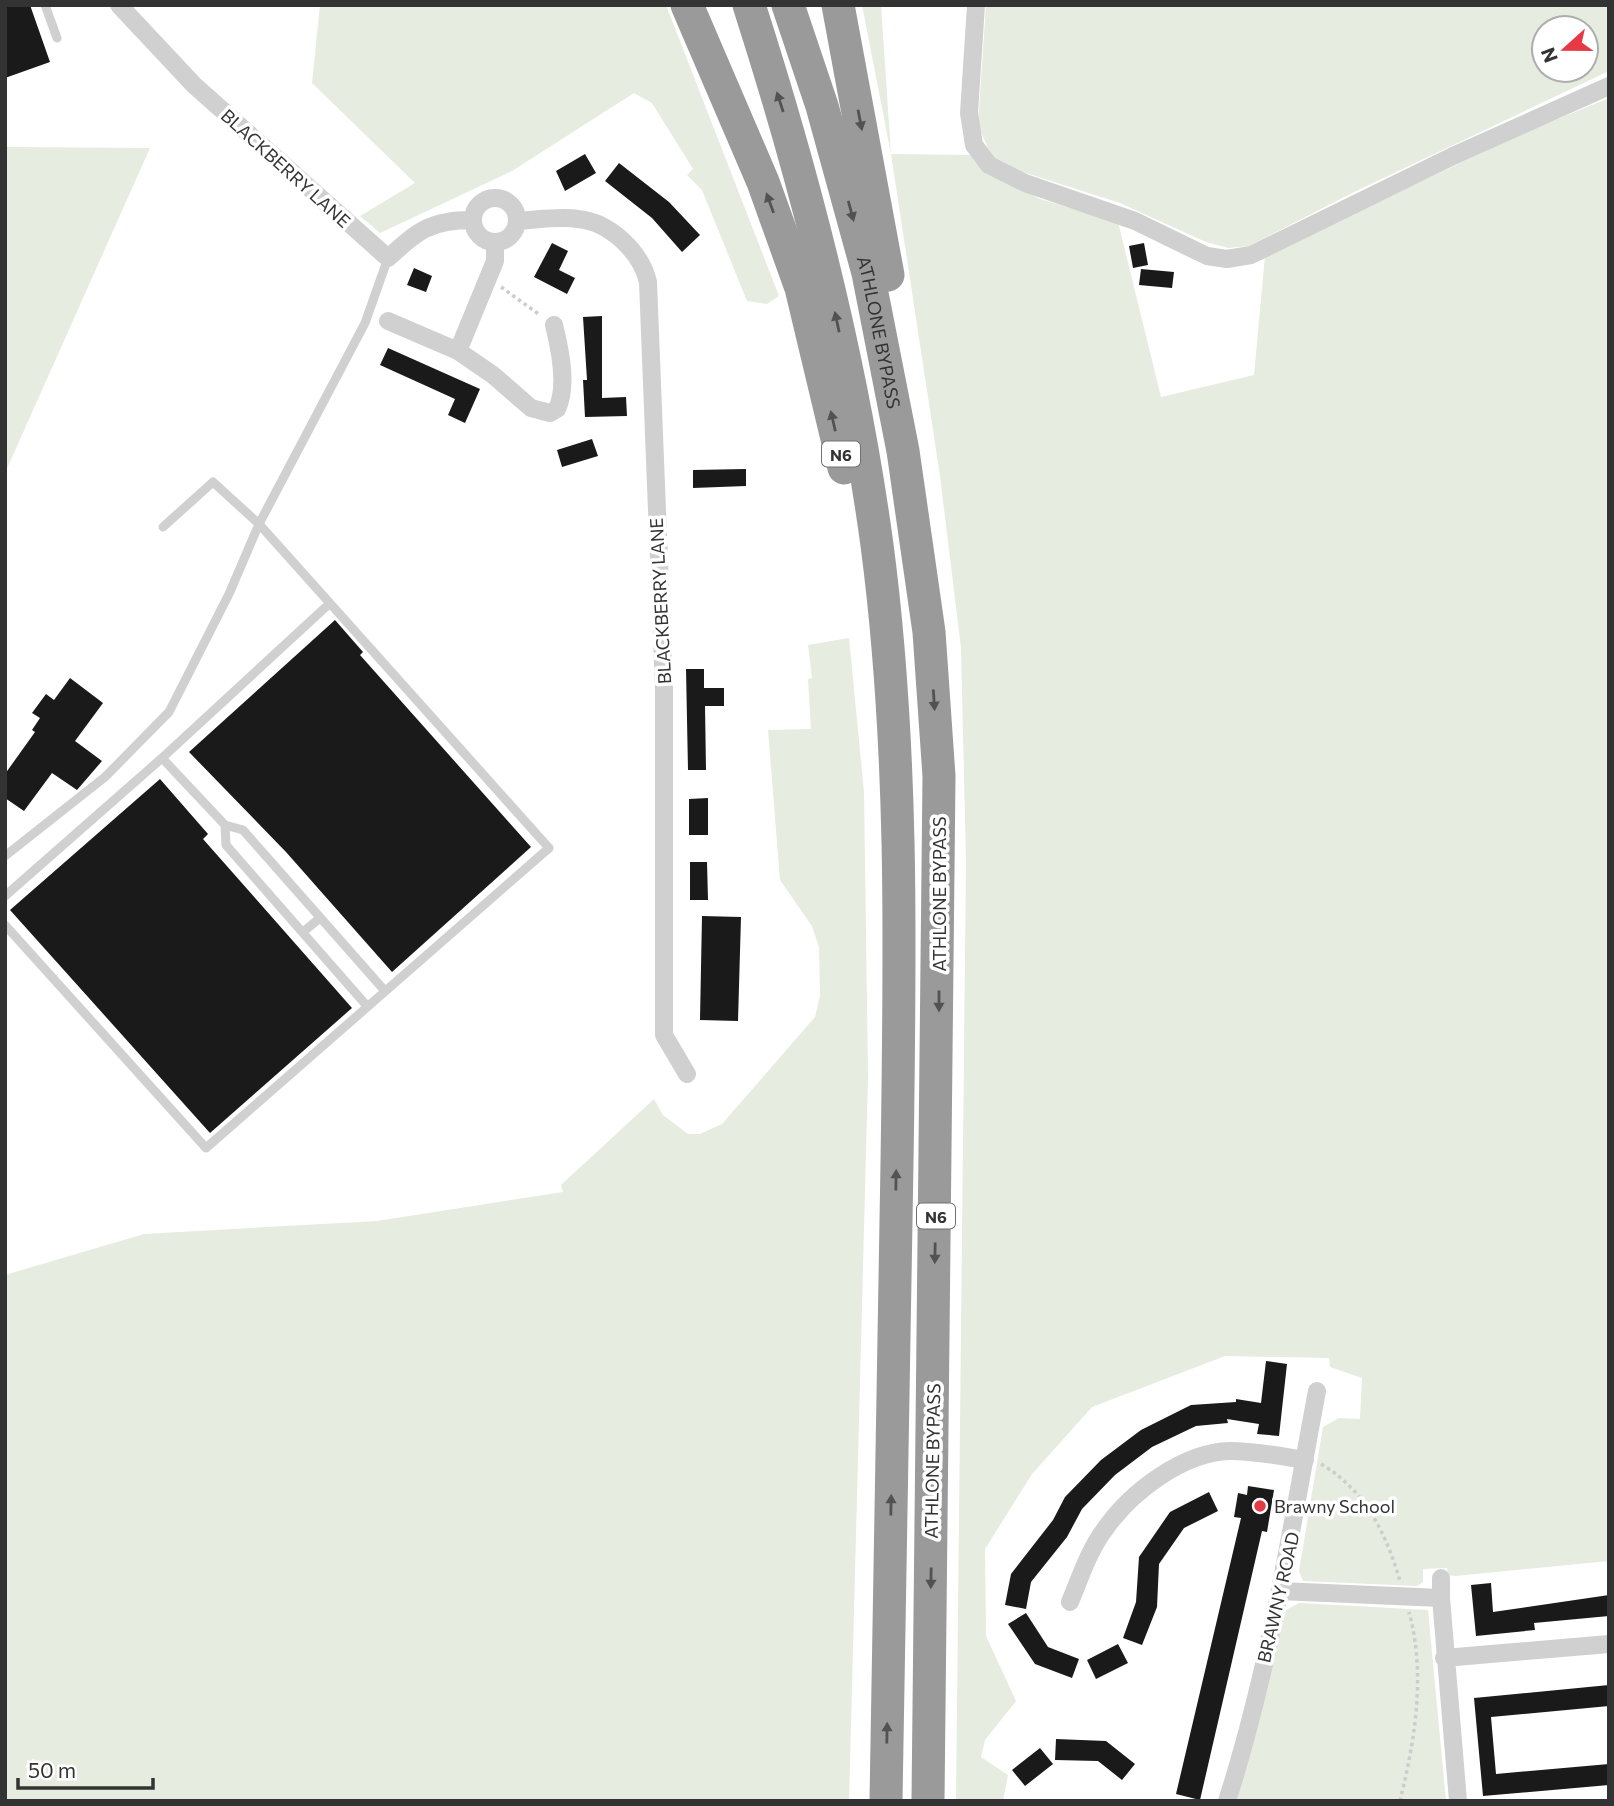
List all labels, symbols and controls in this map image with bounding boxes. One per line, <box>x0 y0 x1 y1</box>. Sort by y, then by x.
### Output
north arrow <box>1530 14 1600 84</box>
text: N <box>1535 44 1562 66</box>
one-way arrow <box>775 92 785 113</box>
street label: BLACKBERRY LANE <box>217 104 355 232</box>
one-way arrow <box>854 109 865 131</box>
one-way arrow <box>764 192 775 213</box>
one-way arrow <box>846 201 856 222</box>
street label: ATHLONE BYPASS <box>853 253 905 410</box>
one-way arrow <box>832 311 843 333</box>
one-way arrow <box>827 410 838 432</box>
road number: N6 <box>822 442 860 467</box>
street label: BLACKBERRY LANE <box>645 517 675 685</box>
one-way arrow <box>929 689 940 711</box>
street label: ATHLONE BYPASS <box>928 816 950 972</box>
one-way arrow <box>933 990 945 1012</box>
one-way arrow <box>890 1168 902 1190</box>
road number: N6 <box>917 1204 955 1228</box>
one-way arrow <box>929 1242 941 1264</box>
street label: ATHLONE BYPASS <box>920 1383 944 1539</box>
one-way arrow <box>885 1494 897 1516</box>
place label: Brawny School <box>1274 1495 1395 1517</box>
marker: Brawny School <box>1252 1498 1268 1514</box>
street label: BRAWNY ROAD <box>1252 1529 1304 1665</box>
one-way arrow <box>925 1567 937 1589</box>
one-way arrow <box>881 1721 893 1743</box>
scale bar <box>18 1746 152 1790</box>
text: 50 m <box>28 1757 76 1782</box>

